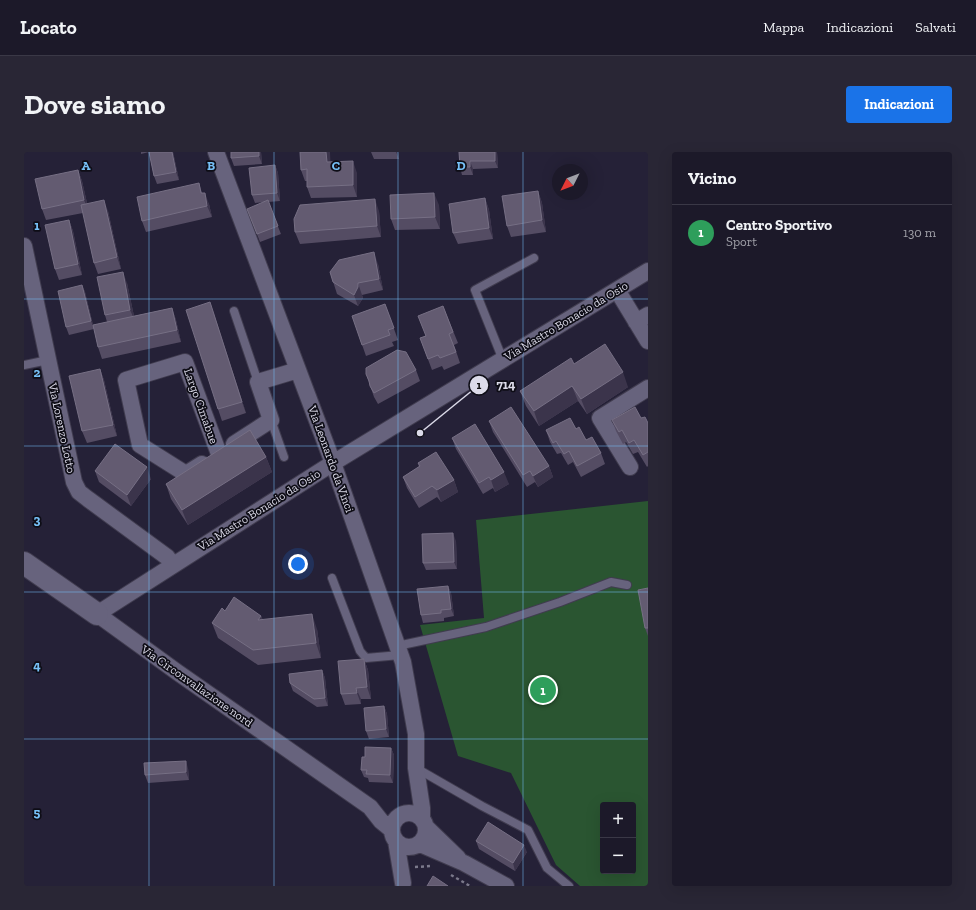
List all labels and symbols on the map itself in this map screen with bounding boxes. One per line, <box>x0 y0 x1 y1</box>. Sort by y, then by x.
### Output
text: A <box>82 158 91 173</box>
text: B <box>207 158 215 173</box>
text: C <box>332 158 340 173</box>
text: D <box>456 158 466 173</box>
north arrow <box>552 164 588 200</box>
text: 1 <box>34 218 40 233</box>
street label: Via Mastro Bonacio da Osio <box>501 278 630 364</box>
text: 2 <box>34 365 41 380</box>
street label: Largo Cimabue <box>181 367 221 446</box>
callout: 714 <box>469 372 524 397</box>
text: 714 <box>496 377 516 392</box>
text: 1 <box>477 378 482 392</box>
street label: Via Lorenzo Lotto <box>45 381 78 474</box>
street label: Via Leonardo da Vinci <box>305 403 357 515</box>
street label: Via Mastro Bonacio da Osio <box>194 466 323 554</box>
text: 3 <box>34 512 41 527</box>
your location <box>288 554 308 574</box>
street label: Via Circonvallazione nord <box>138 642 256 730</box>
text: 4 <box>33 658 41 673</box>
pin: 1 <box>530 675 556 705</box>
text: 5 <box>34 805 41 820</box>

